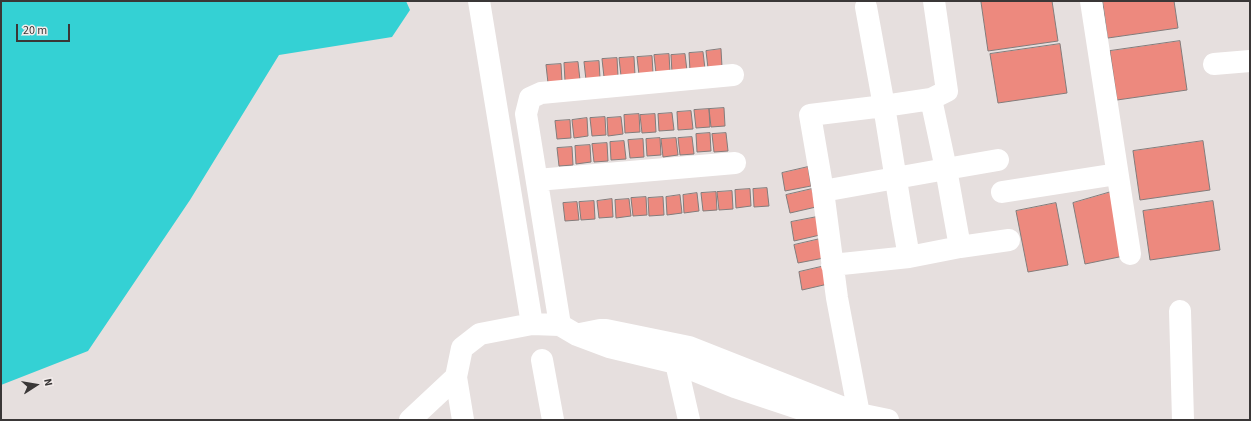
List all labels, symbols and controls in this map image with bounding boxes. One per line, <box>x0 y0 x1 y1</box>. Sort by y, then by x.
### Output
scale bar <box>18 16 72 42</box>
text: 20 m <box>23 22 47 39</box>
north arrow <box>16 365 56 405</box>
text: N <box>40 377 56 388</box>

